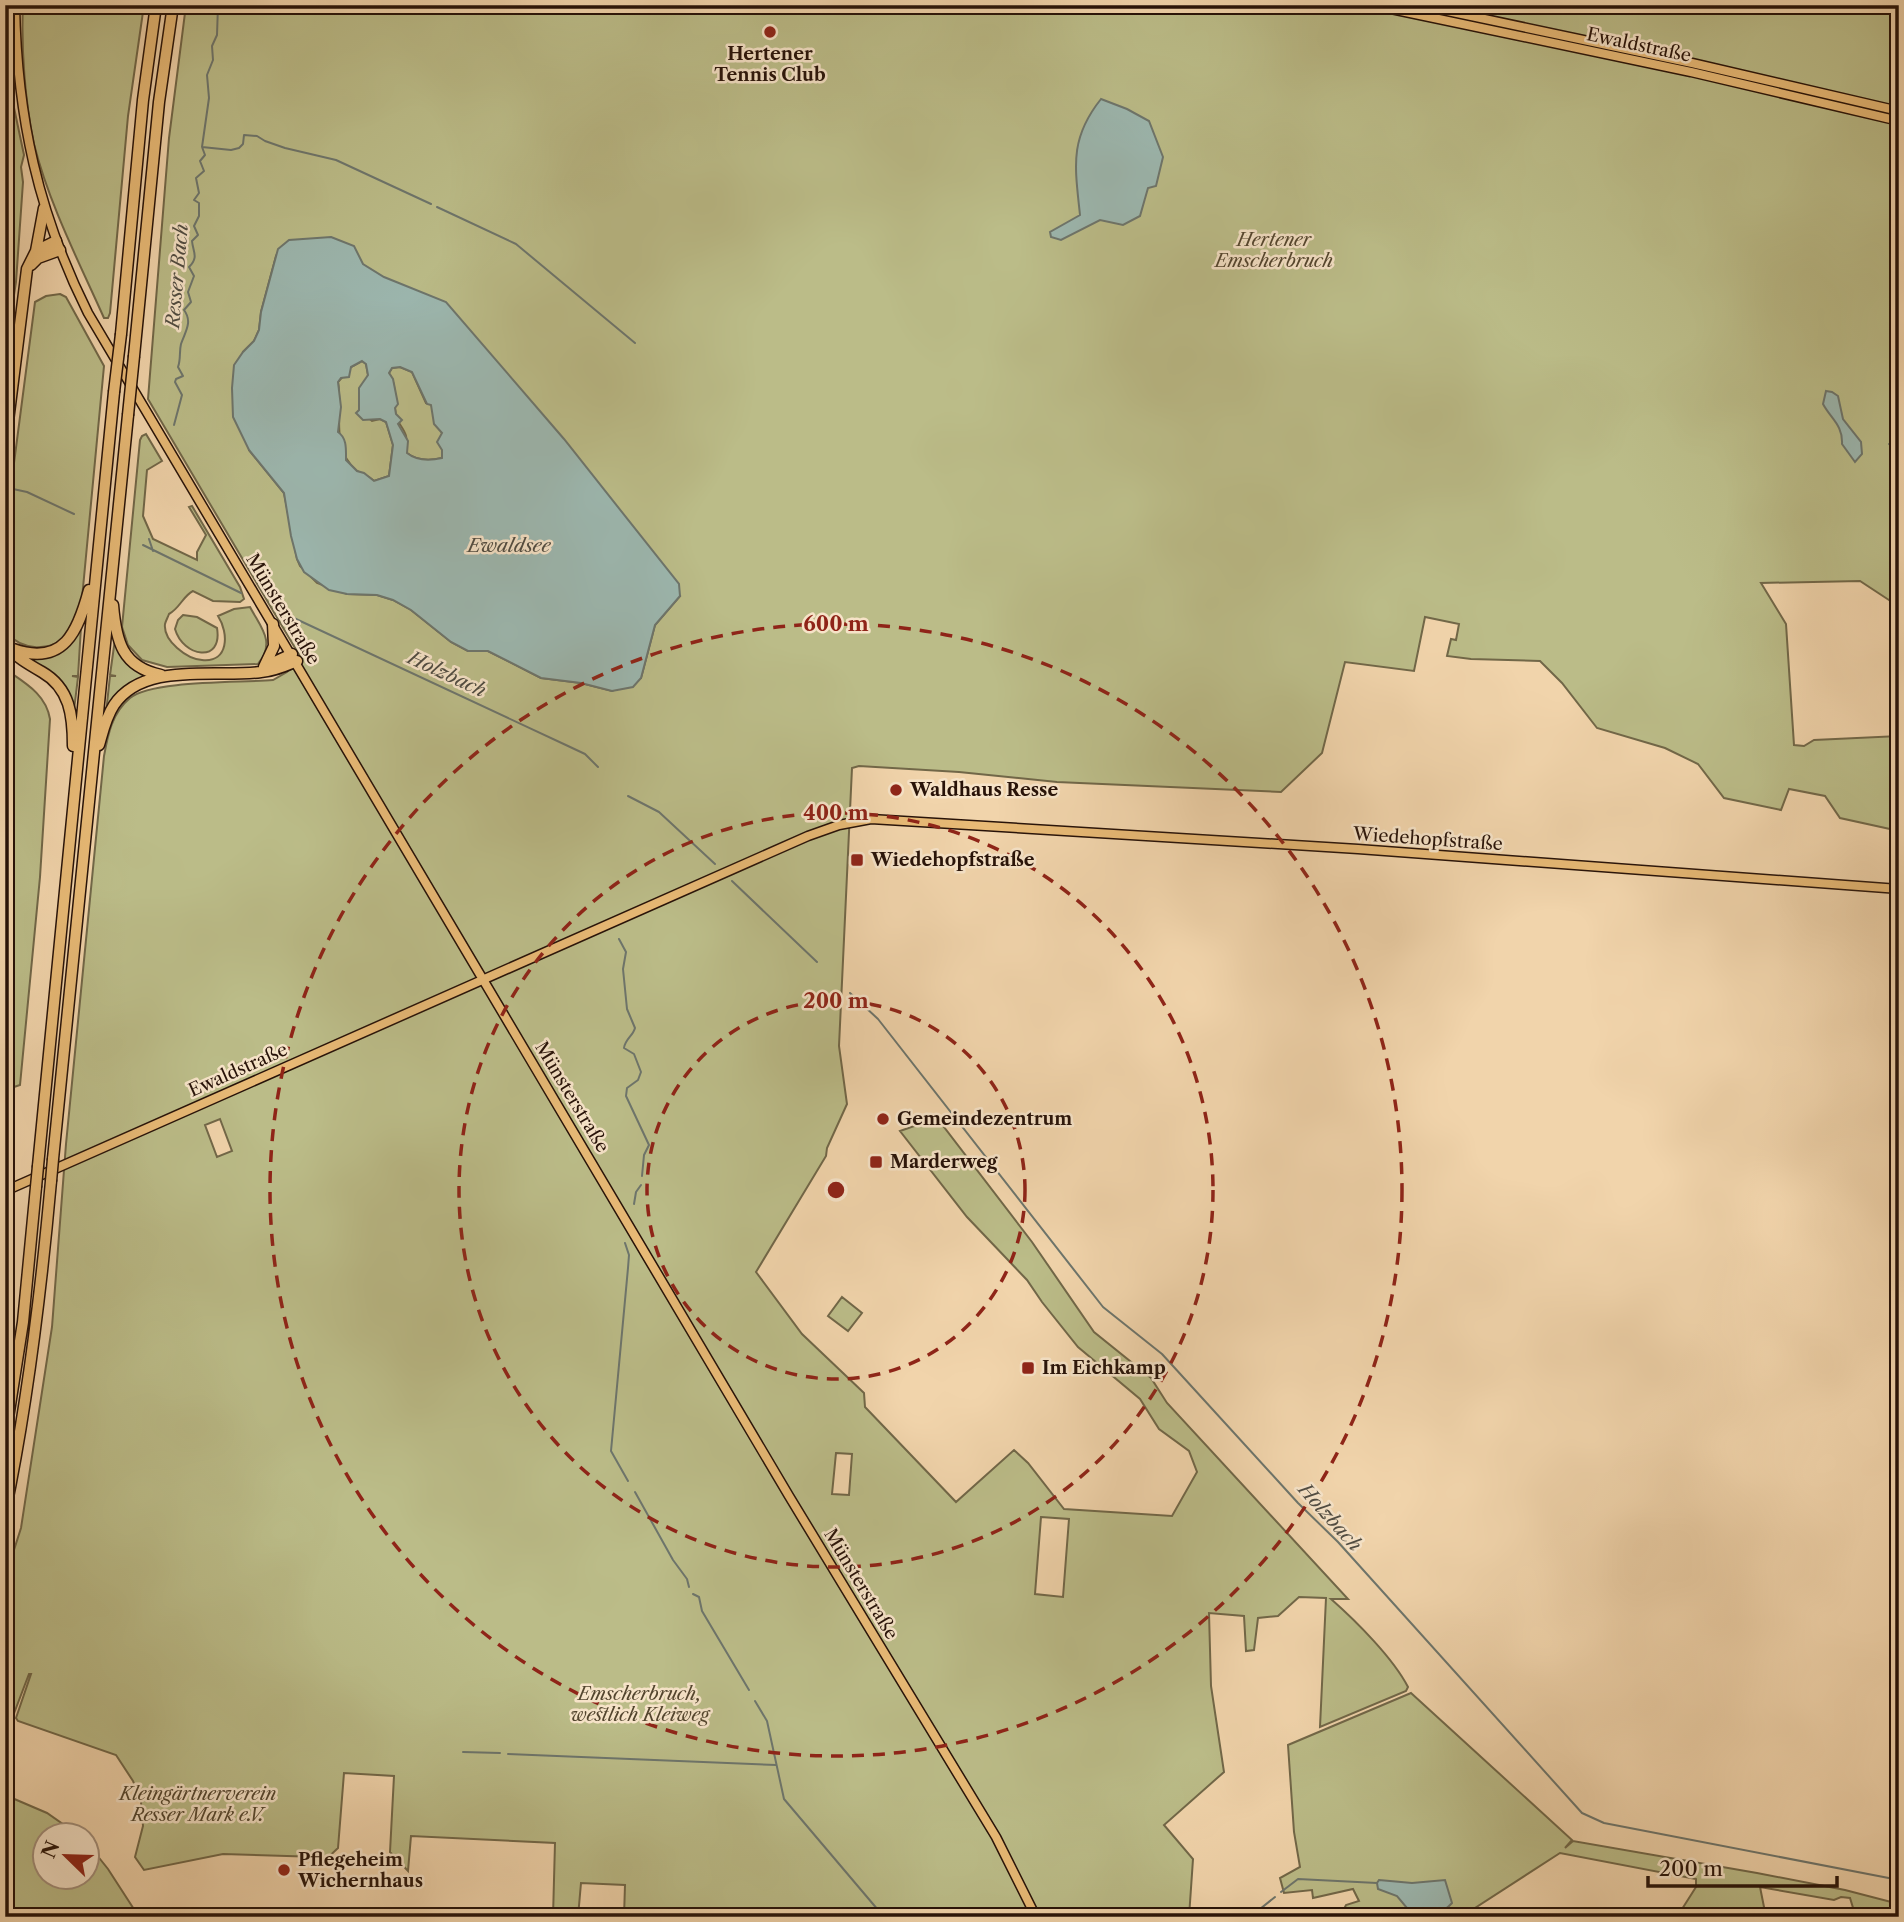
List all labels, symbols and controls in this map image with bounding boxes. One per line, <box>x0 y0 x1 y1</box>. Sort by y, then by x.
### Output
street label: Ewaldstraße <box>1585 23 1693 67</box>
marker: Hertener Tennis Club <box>762 24 778 40</box>
place label: Hertener Tennis Club <box>714 43 826 86</box>
water label: Resser Bach <box>161 223 193 331</box>
park label: Hertener Emscherbruch <box>1213 229 1333 272</box>
water label: Ewaldsee <box>465 534 551 557</box>
street label: Münsterstraße <box>241 550 325 668</box>
text: 600 m <box>803 611 869 636</box>
water label: Holzbach <box>402 645 490 702</box>
place label: Waldhaus Resse <box>909 779 1058 801</box>
marker: Waldhaus Resse <box>888 782 904 798</box>
text: 400 m <box>803 800 869 825</box>
street label: Wiedehopfstraße <box>1352 823 1503 855</box>
place label: Wiedehopfstraße <box>870 849 1035 871</box>
marker: Wiedehopfstraße <box>849 852 865 868</box>
text: 200 m <box>803 988 869 1013</box>
street label: Ewaldstraße <box>185 1038 291 1102</box>
street label: Münsterstraße <box>530 1038 614 1156</box>
place label: Gemeindezentrum <box>897 1108 1072 1130</box>
marker: Gemeindezentrum <box>875 1111 891 1127</box>
place label: Marderweg <box>890 1151 998 1173</box>
marker: Marderweg <box>868 1154 884 1170</box>
centre of rings <box>824 1178 848 1202</box>
place label: Im Eichkamp <box>1042 1357 1166 1379</box>
marker: Im Eichkamp <box>1020 1360 1036 1376</box>
water label: Holzbach <box>1292 1477 1367 1556</box>
street label: Münsterstraße <box>819 1525 903 1643</box>
park label: Emscherbruch, westlich Kleiweg <box>571 1683 711 1726</box>
park label: Kleingärtnerverein Resser Mark e.V. <box>118 1783 277 1826</box>
north arrow <box>32 1820 102 1890</box>
text: N <box>37 1837 65 1862</box>
scale bar <box>1648 1845 1838 1889</box>
place label: Pflegeheim Wichernhaus <box>297 1849 423 1892</box>
text: 200 m <box>1659 1856 1723 1881</box>
marker: Pflegeheim Wichernhaus <box>276 1862 292 1878</box>

